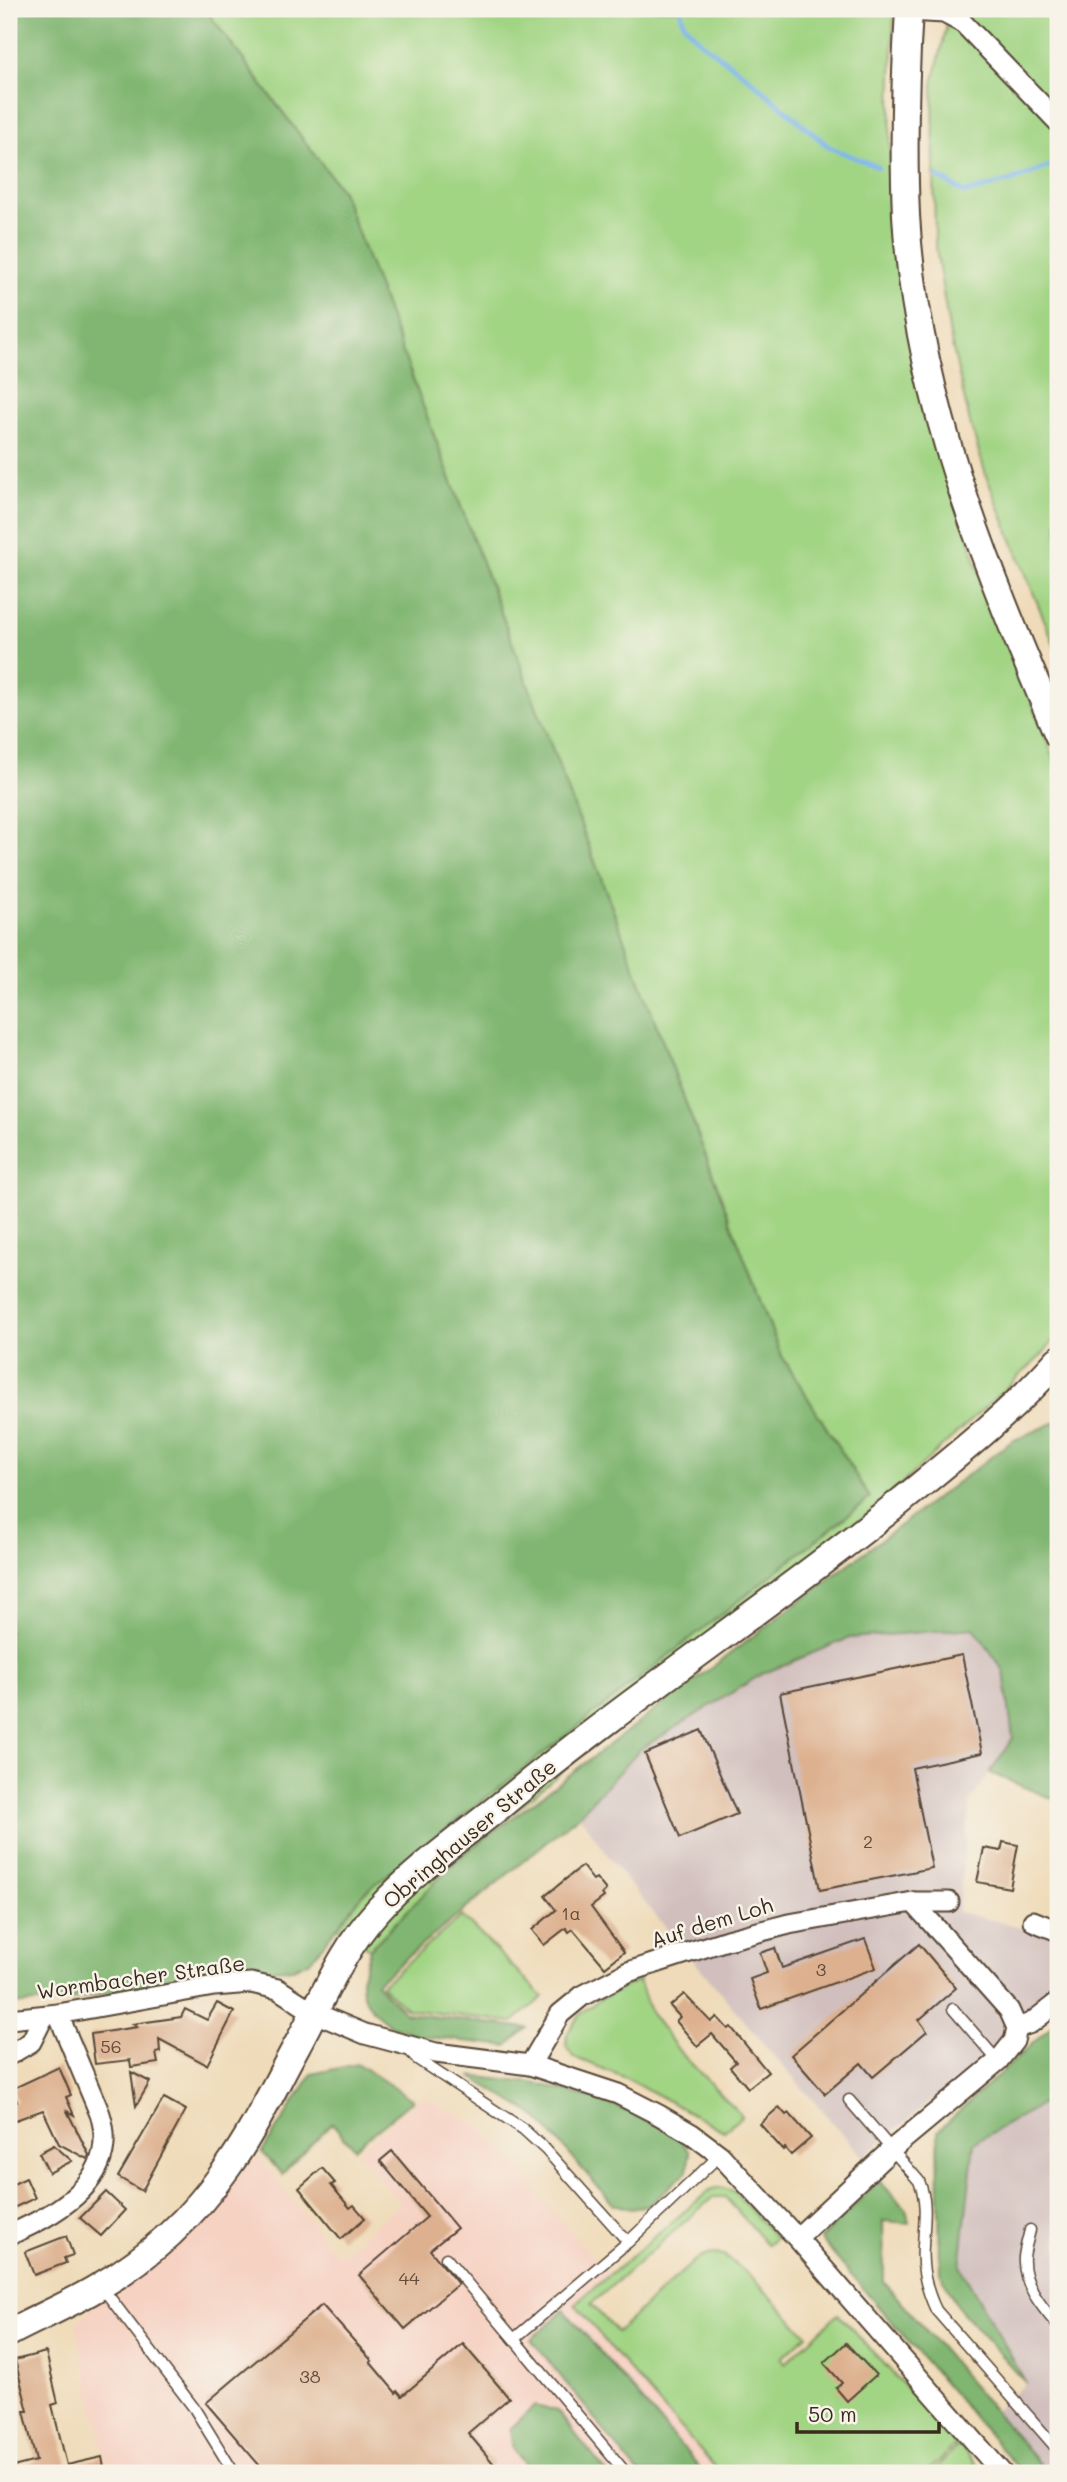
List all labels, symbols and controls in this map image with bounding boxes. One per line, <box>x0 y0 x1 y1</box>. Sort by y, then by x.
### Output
street label: Obringhauser Straße <box>377 1752 561 1913</box>
house number: 2 <box>863 1829 873 1853</box>
street label: Auf dem Loh <box>647 1890 776 1953</box>
house number: 1a <box>561 1901 581 1925</box>
street label: Wormbacher Straße <box>35 1949 247 2005</box>
house number: 3 <box>816 1957 826 1981</box>
house number: 56 <box>100 2034 122 2058</box>
house number: 44 <box>398 2266 420 2290</box>
house number: 38 <box>299 2364 321 2388</box>
scale bar <box>797 2391 939 2435</box>
text: 50 m <box>808 2400 857 2427</box>

